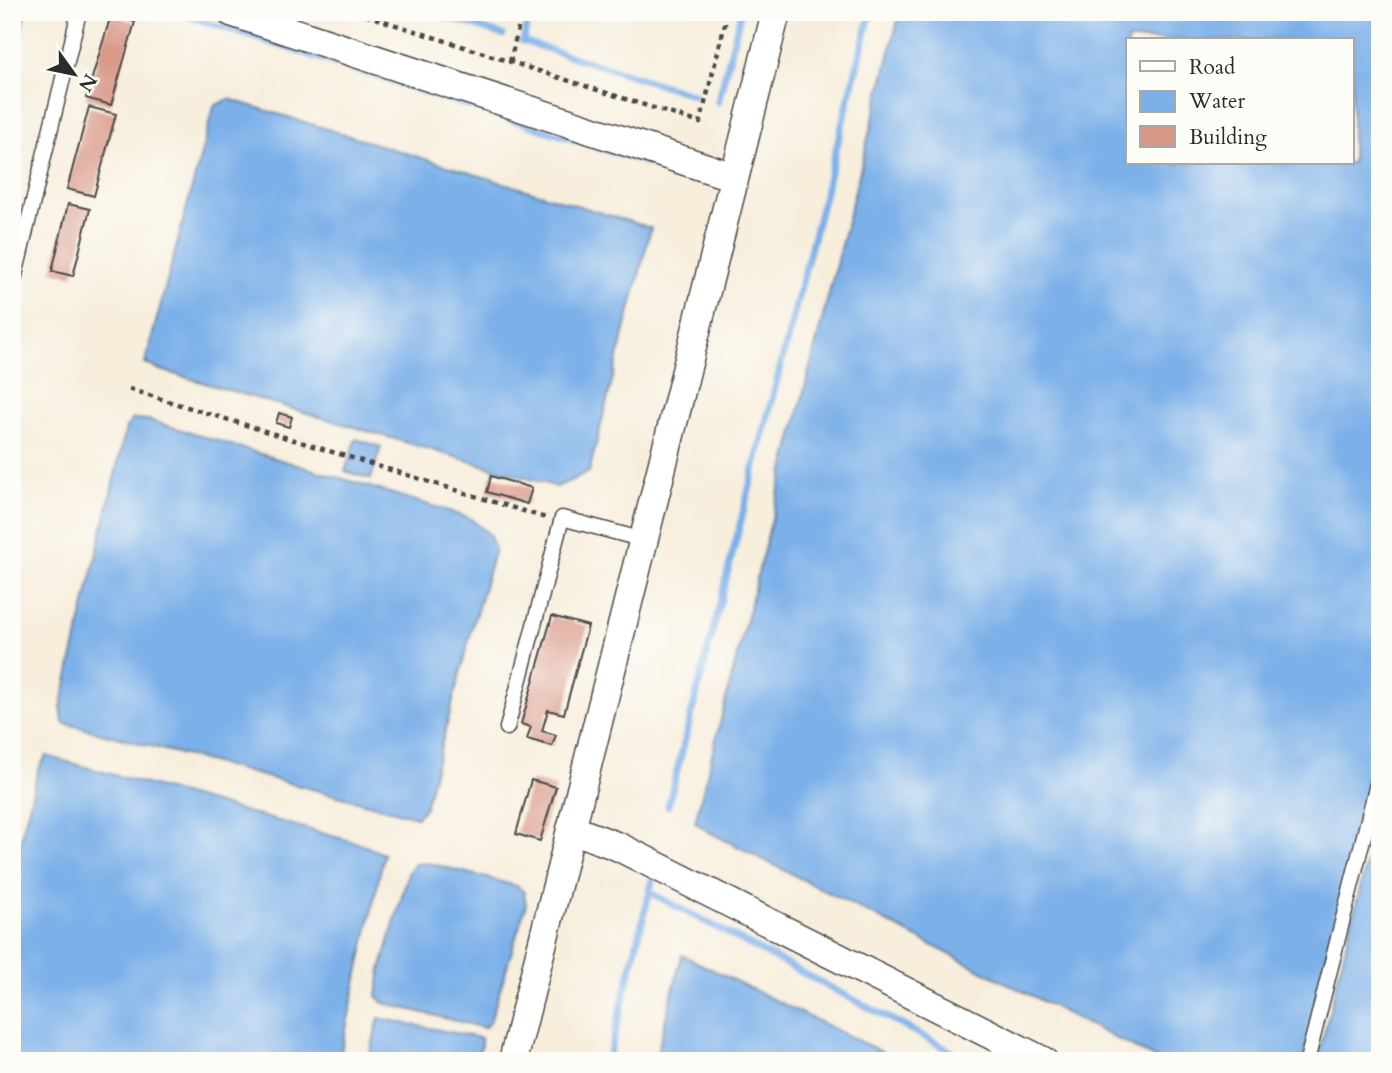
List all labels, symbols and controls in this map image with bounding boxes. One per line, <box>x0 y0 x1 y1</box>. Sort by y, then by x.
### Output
north arrow <box>38 38 108 108</box>
legend <box>1126 38 1354 164</box>
text: Road <box>1189 53 1235 82</box>
text: N <box>72 69 103 97</box>
text: Water <box>1188 87 1245 116</box>
text: Building <box>1189 123 1267 152</box>

